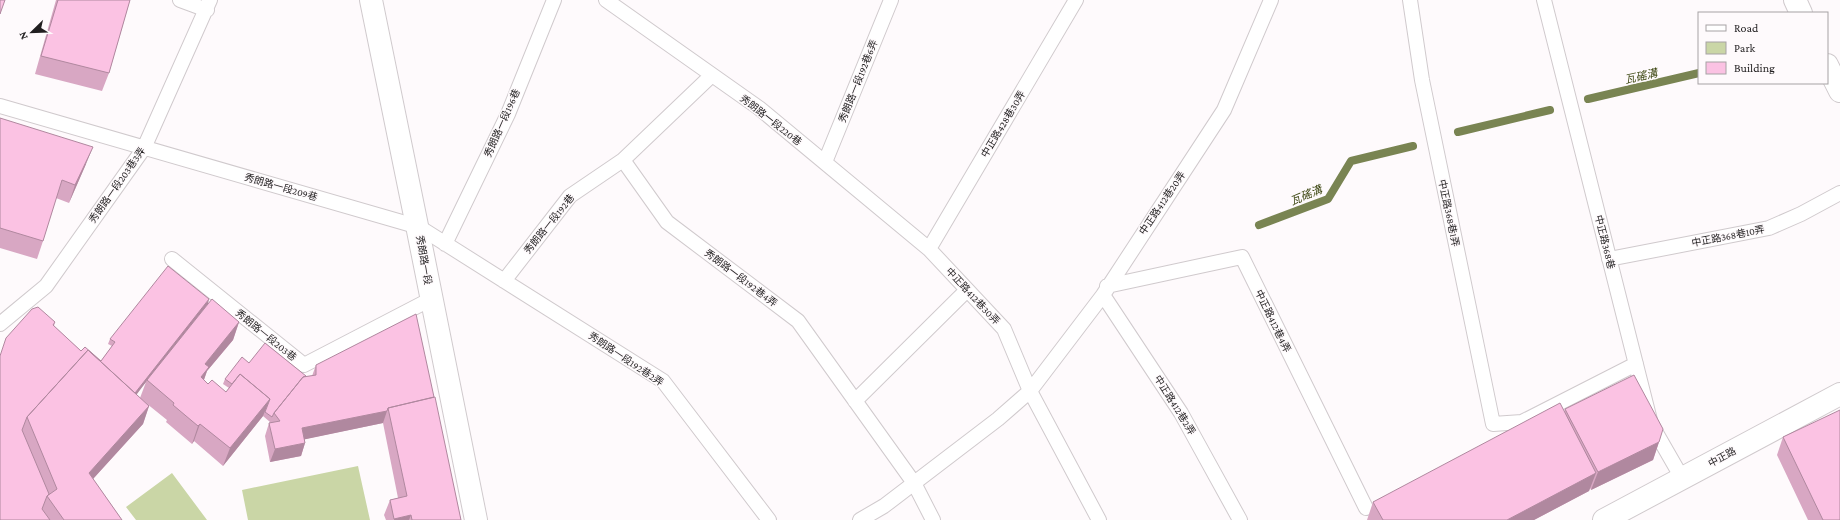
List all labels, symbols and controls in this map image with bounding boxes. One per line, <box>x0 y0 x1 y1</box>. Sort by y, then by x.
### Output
north arrow <box>12 12 52 52</box>
legend <box>1698 12 1828 84</box>
text: Road <box>1734 21 1759 35</box>
text: N <box>16 30 30 42</box>
street label: 秀朗路一段192巷6弄 <box>836 38 880 124</box>
text: Park <box>1734 41 1756 55</box>
text: Building <box>1734 61 1775 75</box>
water label: 瓦磘溝 <box>1624 66 1660 86</box>
street label: 秀朗路一段196巷 <box>482 87 522 159</box>
street label: 中正路428巷30弄 <box>979 89 1027 159</box>
street label: 秀朗路一段220巷 <box>738 93 804 147</box>
street label: 秀朗路一段203巷3弄 <box>87 145 147 225</box>
street label: 中正路412巷20弄 <box>1137 169 1187 237</box>
street label: 秀朗路一段209巷 <box>243 171 319 203</box>
street label: 中正路368巷1弄 <box>1436 178 1462 248</box>
water label: 瓦磘溝 <box>1288 182 1325 207</box>
street label: 秀朗路一段192巷 <box>522 192 576 256</box>
street label: 中正路368巷 <box>1593 214 1617 270</box>
street label: 中正路368巷10弄 <box>1691 224 1765 248</box>
street label: 秀朗路一段 <box>414 234 434 286</box>
street label: 秀朗路一段192巷4弄 <box>703 247 779 309</box>
street label: 中正路412巷30弄 <box>944 265 1002 327</box>
street label: 中正路412巷4弄 <box>1253 288 1293 354</box>
street label: 秀朗路一段203巷 <box>233 307 299 363</box>
street label: 秀朗路一段192巷2弄 <box>587 330 665 388</box>
street label: 中正路412巷2弄 <box>1152 373 1198 437</box>
street label: 中正路 <box>1706 445 1738 469</box>

